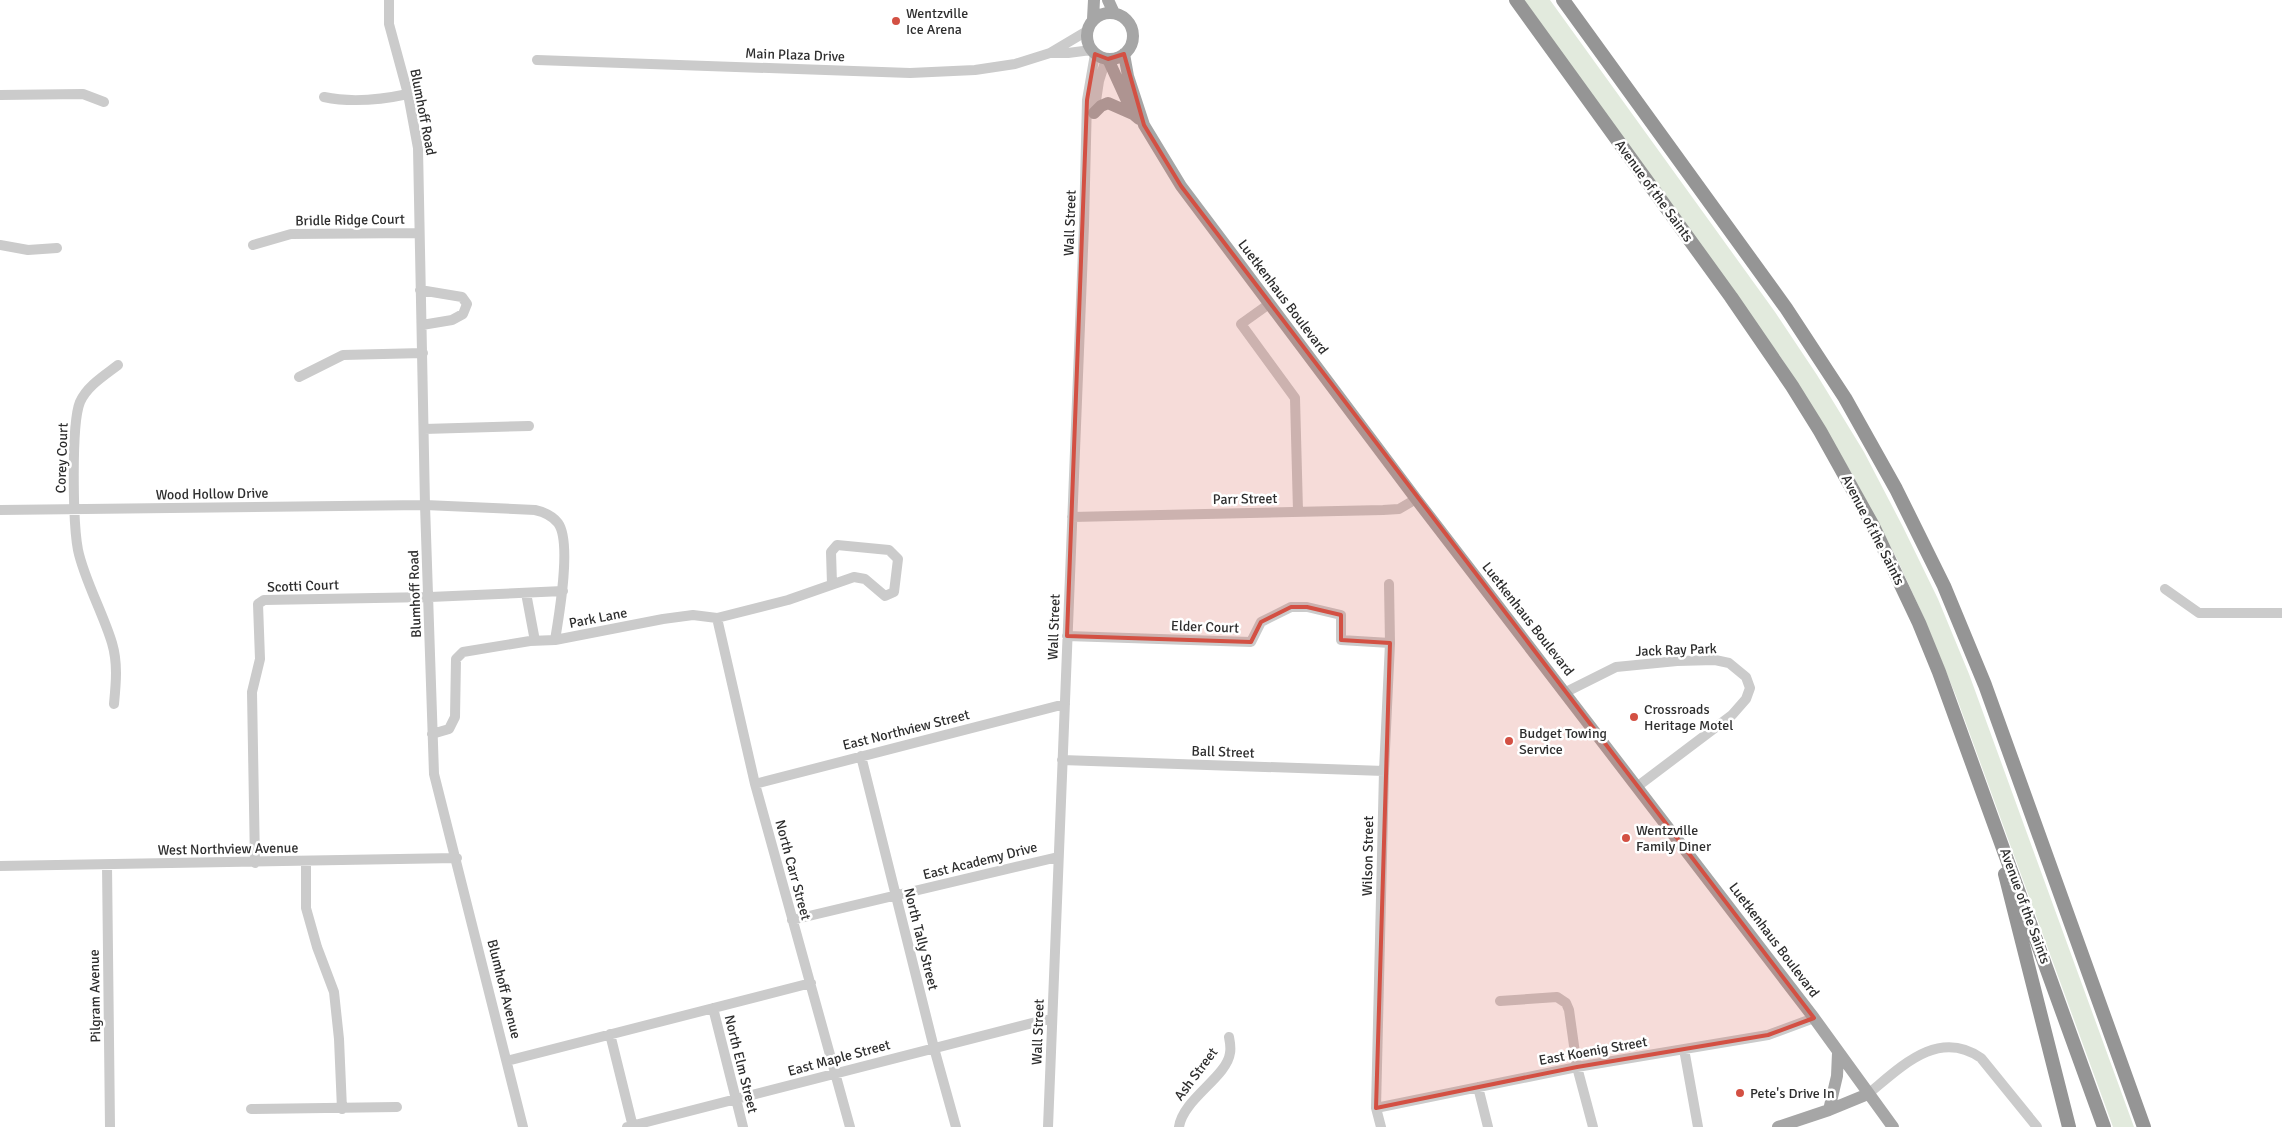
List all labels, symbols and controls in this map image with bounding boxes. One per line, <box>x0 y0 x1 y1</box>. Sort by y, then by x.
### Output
place label: Wentzville Ice Arena <box>906 5 968 38</box>
marker: Wentzville Ice Arena <box>890 15 902 27</box>
street label: Main Plaza Drive <box>745 45 845 65</box>
street label: Blumhoff Road <box>406 67 440 157</box>
street label: Avenue of the Saints <box>1611 137 1697 245</box>
street label: Wall Street <box>1060 190 1080 256</box>
street label: Bridle Ridge Court <box>295 211 405 229</box>
street label: Luetkenhaus Boulevard <box>1234 236 1332 358</box>
street label: Corey Court <box>52 422 72 494</box>
street label: Avenue of the Saints <box>1838 472 1908 588</box>
street label: Wood Hollow Drive <box>156 485 268 503</box>
street label: Parr Street <box>1213 490 1278 508</box>
street label: Blumhoff Road <box>405 550 425 638</box>
street label: Luetkenhaus Boulevard <box>1478 559 1578 679</box>
street label: Scotti Court <box>267 576 339 596</box>
street label: Wall Street <box>1044 594 1064 660</box>
street label: Park Lane <box>567 604 629 632</box>
street label: Elder Court <box>1171 617 1239 637</box>
street label: Jack Ray Park <box>1635 640 1717 660</box>
place label: Crossroads Heritage Motel <box>1644 701 1733 734</box>
street label: East Northview Street <box>841 706 971 754</box>
marker: Crossroads Heritage Motel <box>1628 711 1640 723</box>
place label: Budget Towing Service <box>1519 725 1607 758</box>
marker: Budget Towing Service <box>1503 735 1515 747</box>
street label: Ball Street <box>1191 742 1255 762</box>
street label: Wilson Street <box>1359 816 1377 896</box>
street label: North Carr Street <box>771 818 815 922</box>
place label: Wentzville Family Diner <box>1636 822 1712 855</box>
marker: Wentzville Family Diner <box>1620 832 1632 844</box>
street label: West Northview Avenue <box>157 839 299 859</box>
street label: East Academy Drive <box>921 839 1039 883</box>
street label: Avenue of the Saints <box>1996 846 2054 966</box>
street label: Luetkenhaus Boulevard <box>1725 879 1823 1001</box>
street label: North Tally Street <box>900 886 942 992</box>
street label: Blumhoff Avenue <box>483 938 525 1040</box>
street label: Pilgram Avenue <box>86 949 104 1043</box>
street label: Wall Street <box>1028 999 1048 1065</box>
street label: North Elm Street <box>721 1013 761 1115</box>
street label: East Koenig Street <box>1537 1033 1649 1069</box>
street label: East Maple Street <box>786 1036 892 1080</box>
street label: Ash Street <box>1171 1044 1221 1104</box>
place label: Pete's Drive In <box>1750 1085 1835 1102</box>
marker: Pete's Drive In <box>1734 1087 1746 1099</box>

